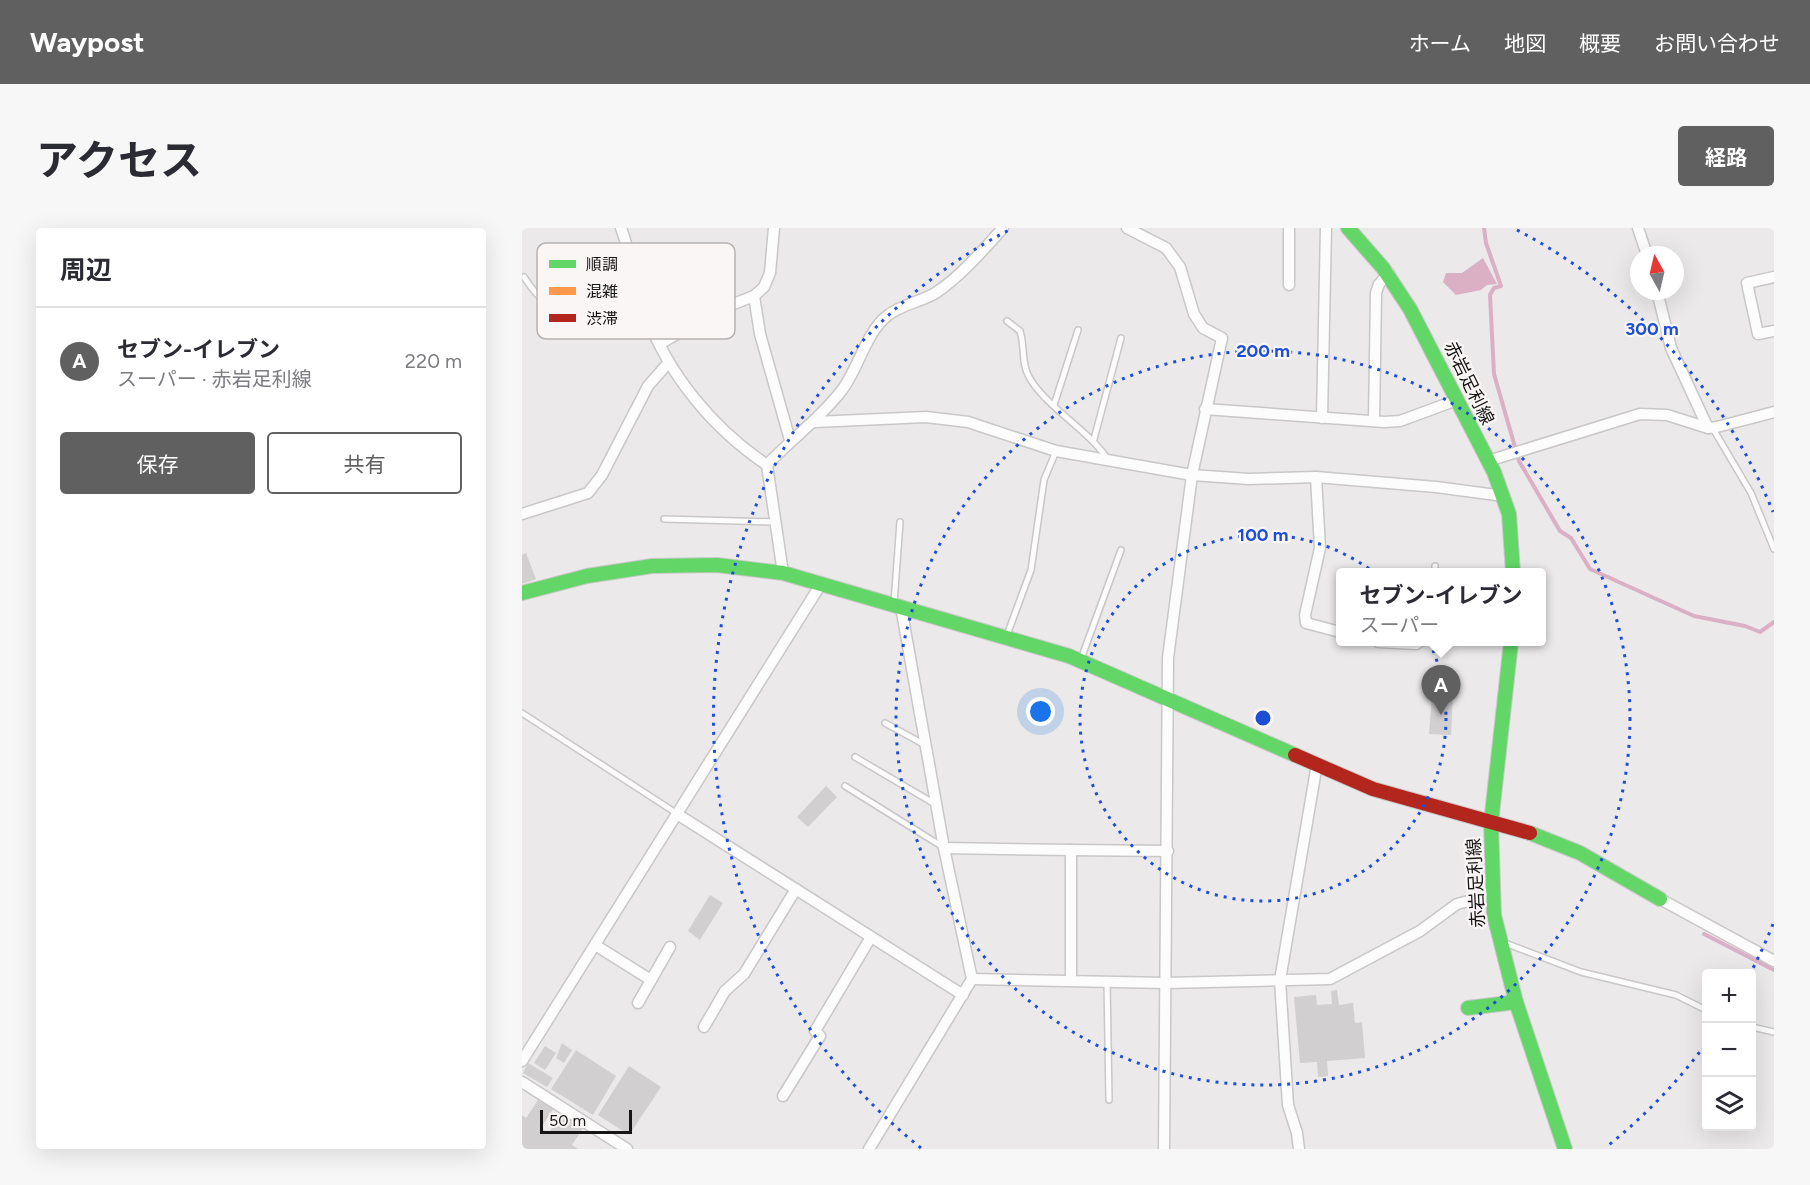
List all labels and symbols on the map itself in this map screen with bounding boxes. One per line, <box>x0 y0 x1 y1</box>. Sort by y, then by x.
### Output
legend <box>537 243 735 339</box>
north arrow <box>1630 246 1684 300</box>
text: 順調 <box>586 255 618 274</box>
text: 混雑 <box>586 282 618 301</box>
text: 渋滞 <box>586 309 618 328</box>
text: 300 m <box>1625 318 1679 340</box>
street label: 赤岩足利線 <box>1439 338 1499 428</box>
text: 200 m <box>1236 340 1290 362</box>
text: 100 m <box>1238 524 1288 546</box>
pin: A <box>1422 666 1460 715</box>
your location <box>1026 697 1055 726</box>
centre of rings <box>1253 708 1273 728</box>
street label: 赤岩足利線 <box>1463 837 1489 929</box>
scale bar <box>540 1107 632 1134</box>

